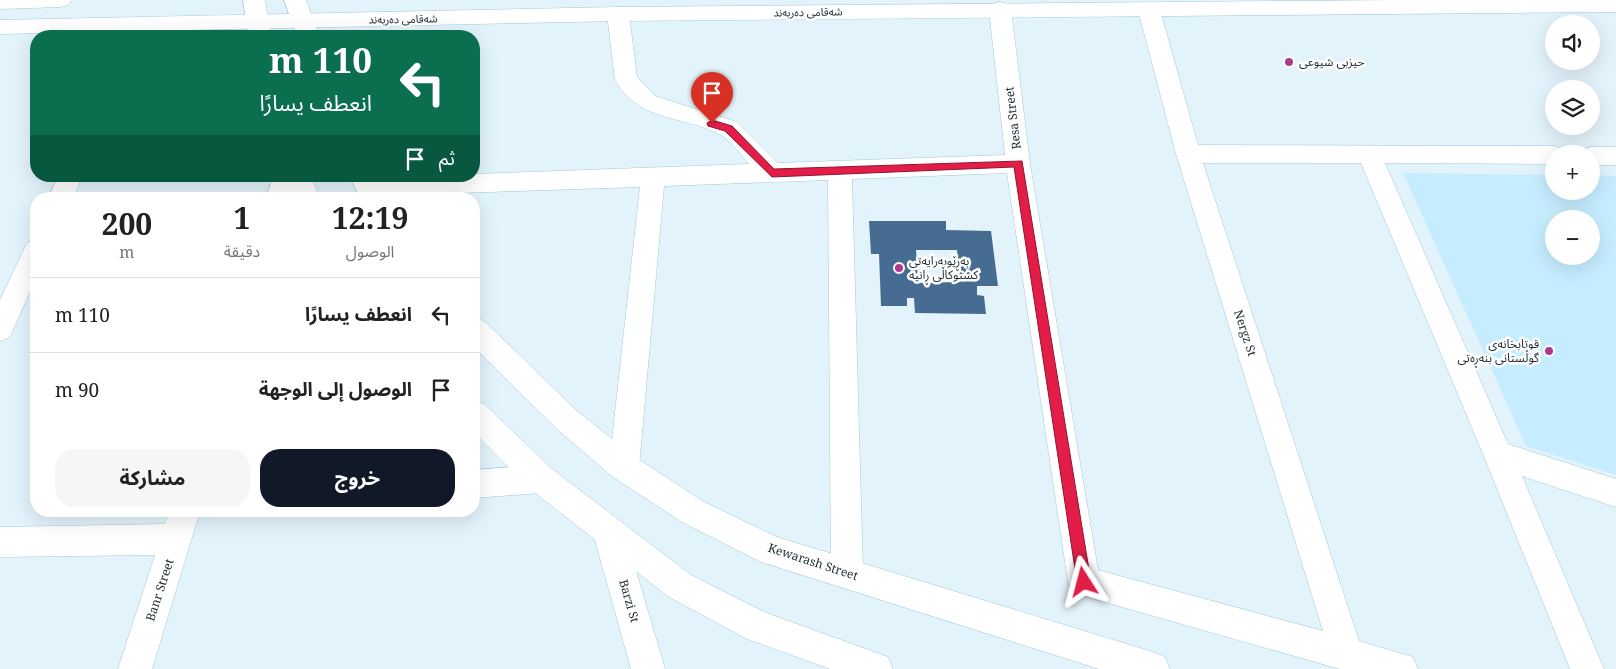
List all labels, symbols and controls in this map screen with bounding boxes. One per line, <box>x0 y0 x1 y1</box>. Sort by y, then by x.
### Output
street label: شەقامی دەربەند <box>773 3 843 20</box>
street label: شەقامی دەربەند <box>368 10 438 27</box>
map controls <box>1545 15 1600 265</box>
button: sound <box>1545 15 1600 70</box>
text: 110 m <box>269 36 372 83</box>
icon: left <box>390 50 455 115</box>
place label: حیزبی شیوعی <box>1299 53 1365 70</box>
marker: حیزبی شیوعی <box>1283 56 1295 68</box>
pin <box>691 72 733 123</box>
icon: arrive <box>698 79 726 107</box>
button: layers <box>1545 80 1600 135</box>
street label: Resa Street <box>1000 86 1025 150</box>
text: انعطف يسارًا <box>259 87 372 117</box>
icon: arrive <box>401 145 429 173</box>
text: ثم <box>439 145 455 171</box>
button: + <box>1545 145 1600 200</box>
text: 1 <box>234 197 250 238</box>
text: 12:19 <box>332 197 409 238</box>
text: 200 <box>101 203 152 244</box>
button: − <box>1545 210 1600 265</box>
text: دقيقة <box>224 240 260 262</box>
text: الوصول <box>346 240 394 262</box>
text: m <box>119 241 134 263</box>
place label: بەڕێوبەرایەتی کشتوکاڵی ڕانیە <box>909 252 979 286</box>
marker: بەڕێوبەرایەتی کشتوکاڵی ڕانیە <box>893 262 905 274</box>
text: انعطف يسارًا <box>305 301 412 327</box>
icon: left <box>427 301 455 329</box>
text: 110 m <box>55 302 110 328</box>
street label: Nergz St <box>1230 308 1261 358</box>
place label: قوتابخانه‌ی گوڵستانی بنه‌ڕه‌تی <box>1458 335 1540 369</box>
marker: قوتابخانه‌ی گوڵستانی بنه‌ڕه‌تی <box>1543 345 1555 357</box>
text: الوصول إلى الوجهة <box>259 376 412 402</box>
icon: arrive <box>427 376 455 404</box>
text: 90 m <box>55 377 99 403</box>
button: مشاركة <box>55 449 250 507</box>
button: خروج <box>260 449 455 507</box>
street label: Kewarash Street <box>766 539 860 584</box>
position arrow <box>1057 555 1109 607</box>
street label: Banr Street <box>141 557 178 623</box>
street label: Barzi St <box>615 577 644 624</box>

